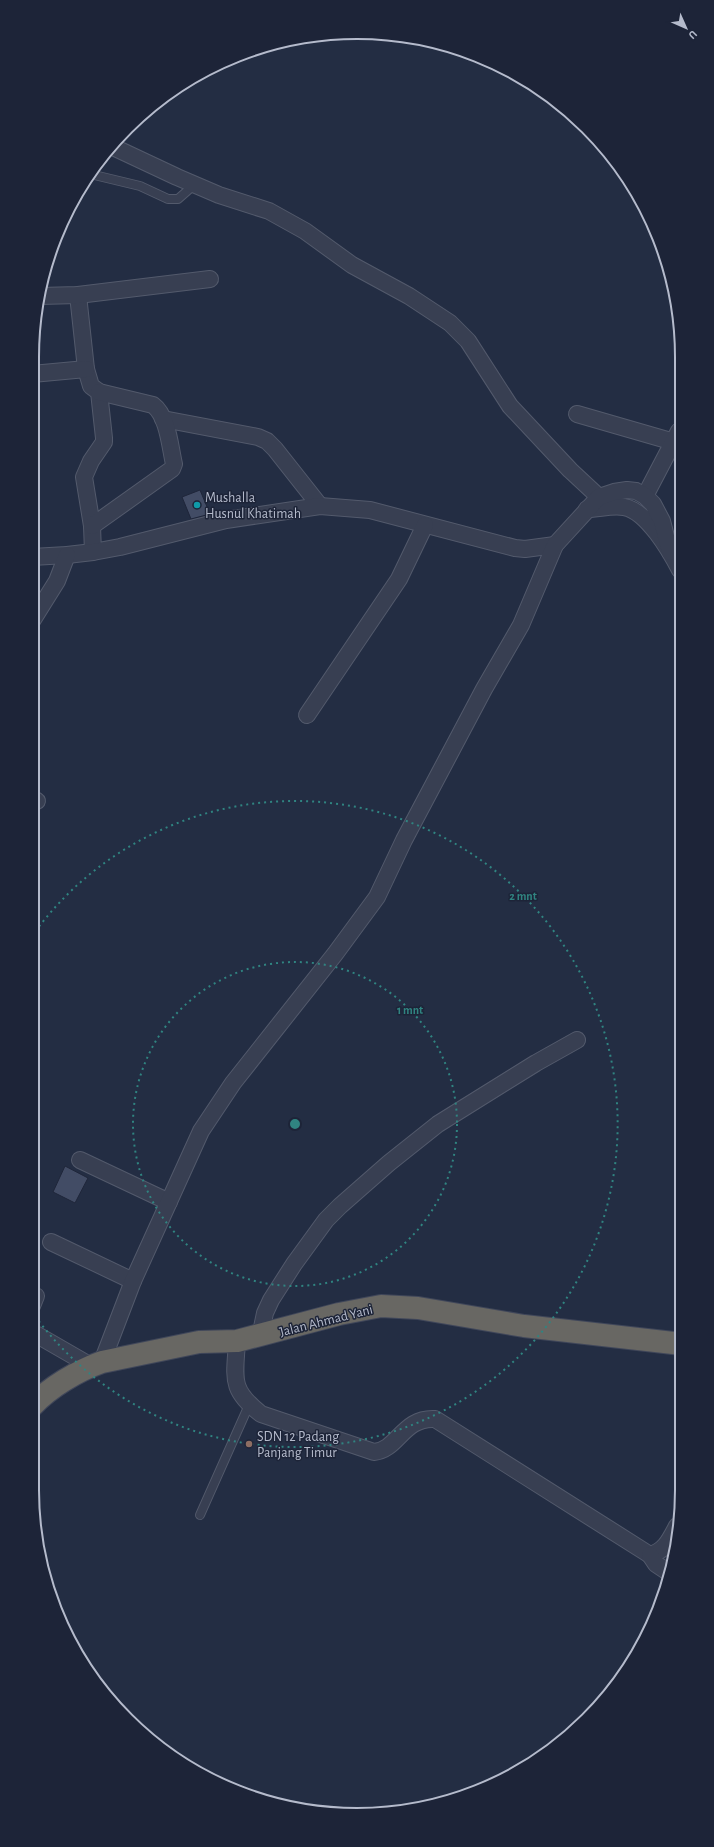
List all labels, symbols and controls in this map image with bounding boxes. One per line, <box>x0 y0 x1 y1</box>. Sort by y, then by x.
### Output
north arrow <box>666 8 706 48</box>
text: U <box>686 28 699 41</box>
place label: Mushalla Husnul Khatimah <box>205 491 301 521</box>
marker: Mushalla Husnul Khatimah <box>192 500 202 510</box>
text: 2 mnt <box>509 890 537 902</box>
text: 1 mnt <box>397 1004 423 1016</box>
centre of rings <box>288 1117 302 1131</box>
street label: Jalan Ahmad Yani <box>278 1303 374 1339</box>
place label: SDN 12 Padang Panjang Timur <box>257 1430 339 1460</box>
marker: SDN 12 Padang Panjang Timur <box>244 1439 254 1449</box>

